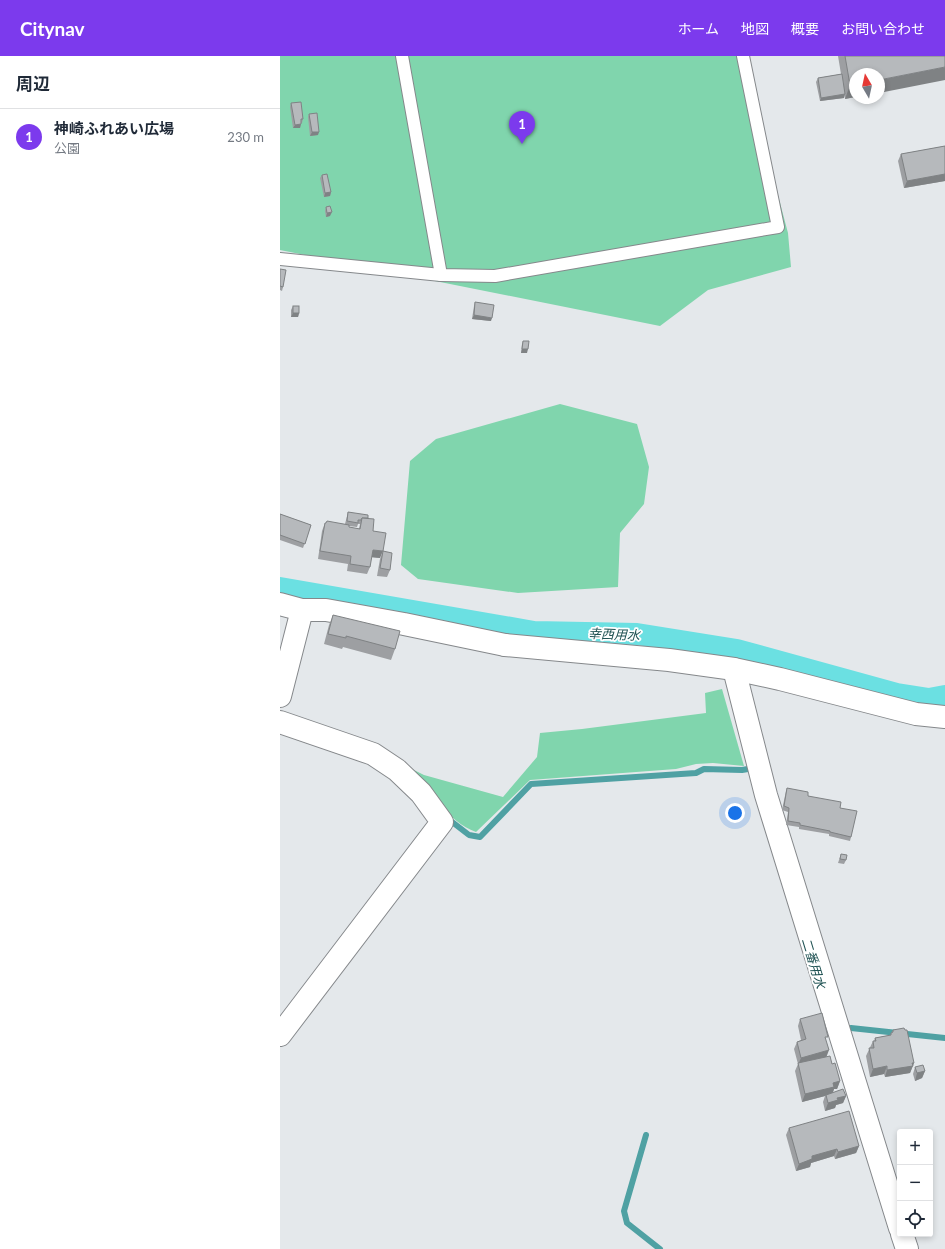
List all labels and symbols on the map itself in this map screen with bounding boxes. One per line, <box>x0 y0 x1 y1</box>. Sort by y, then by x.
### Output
north arrow <box>849 68 885 104</box>
pin: 1 <box>509 111 535 144</box>
water label: 幸西用水 <box>588 625 642 643</box>
your location <box>725 803 745 823</box>
water label: 二番用水 <box>799 936 830 992</box>

